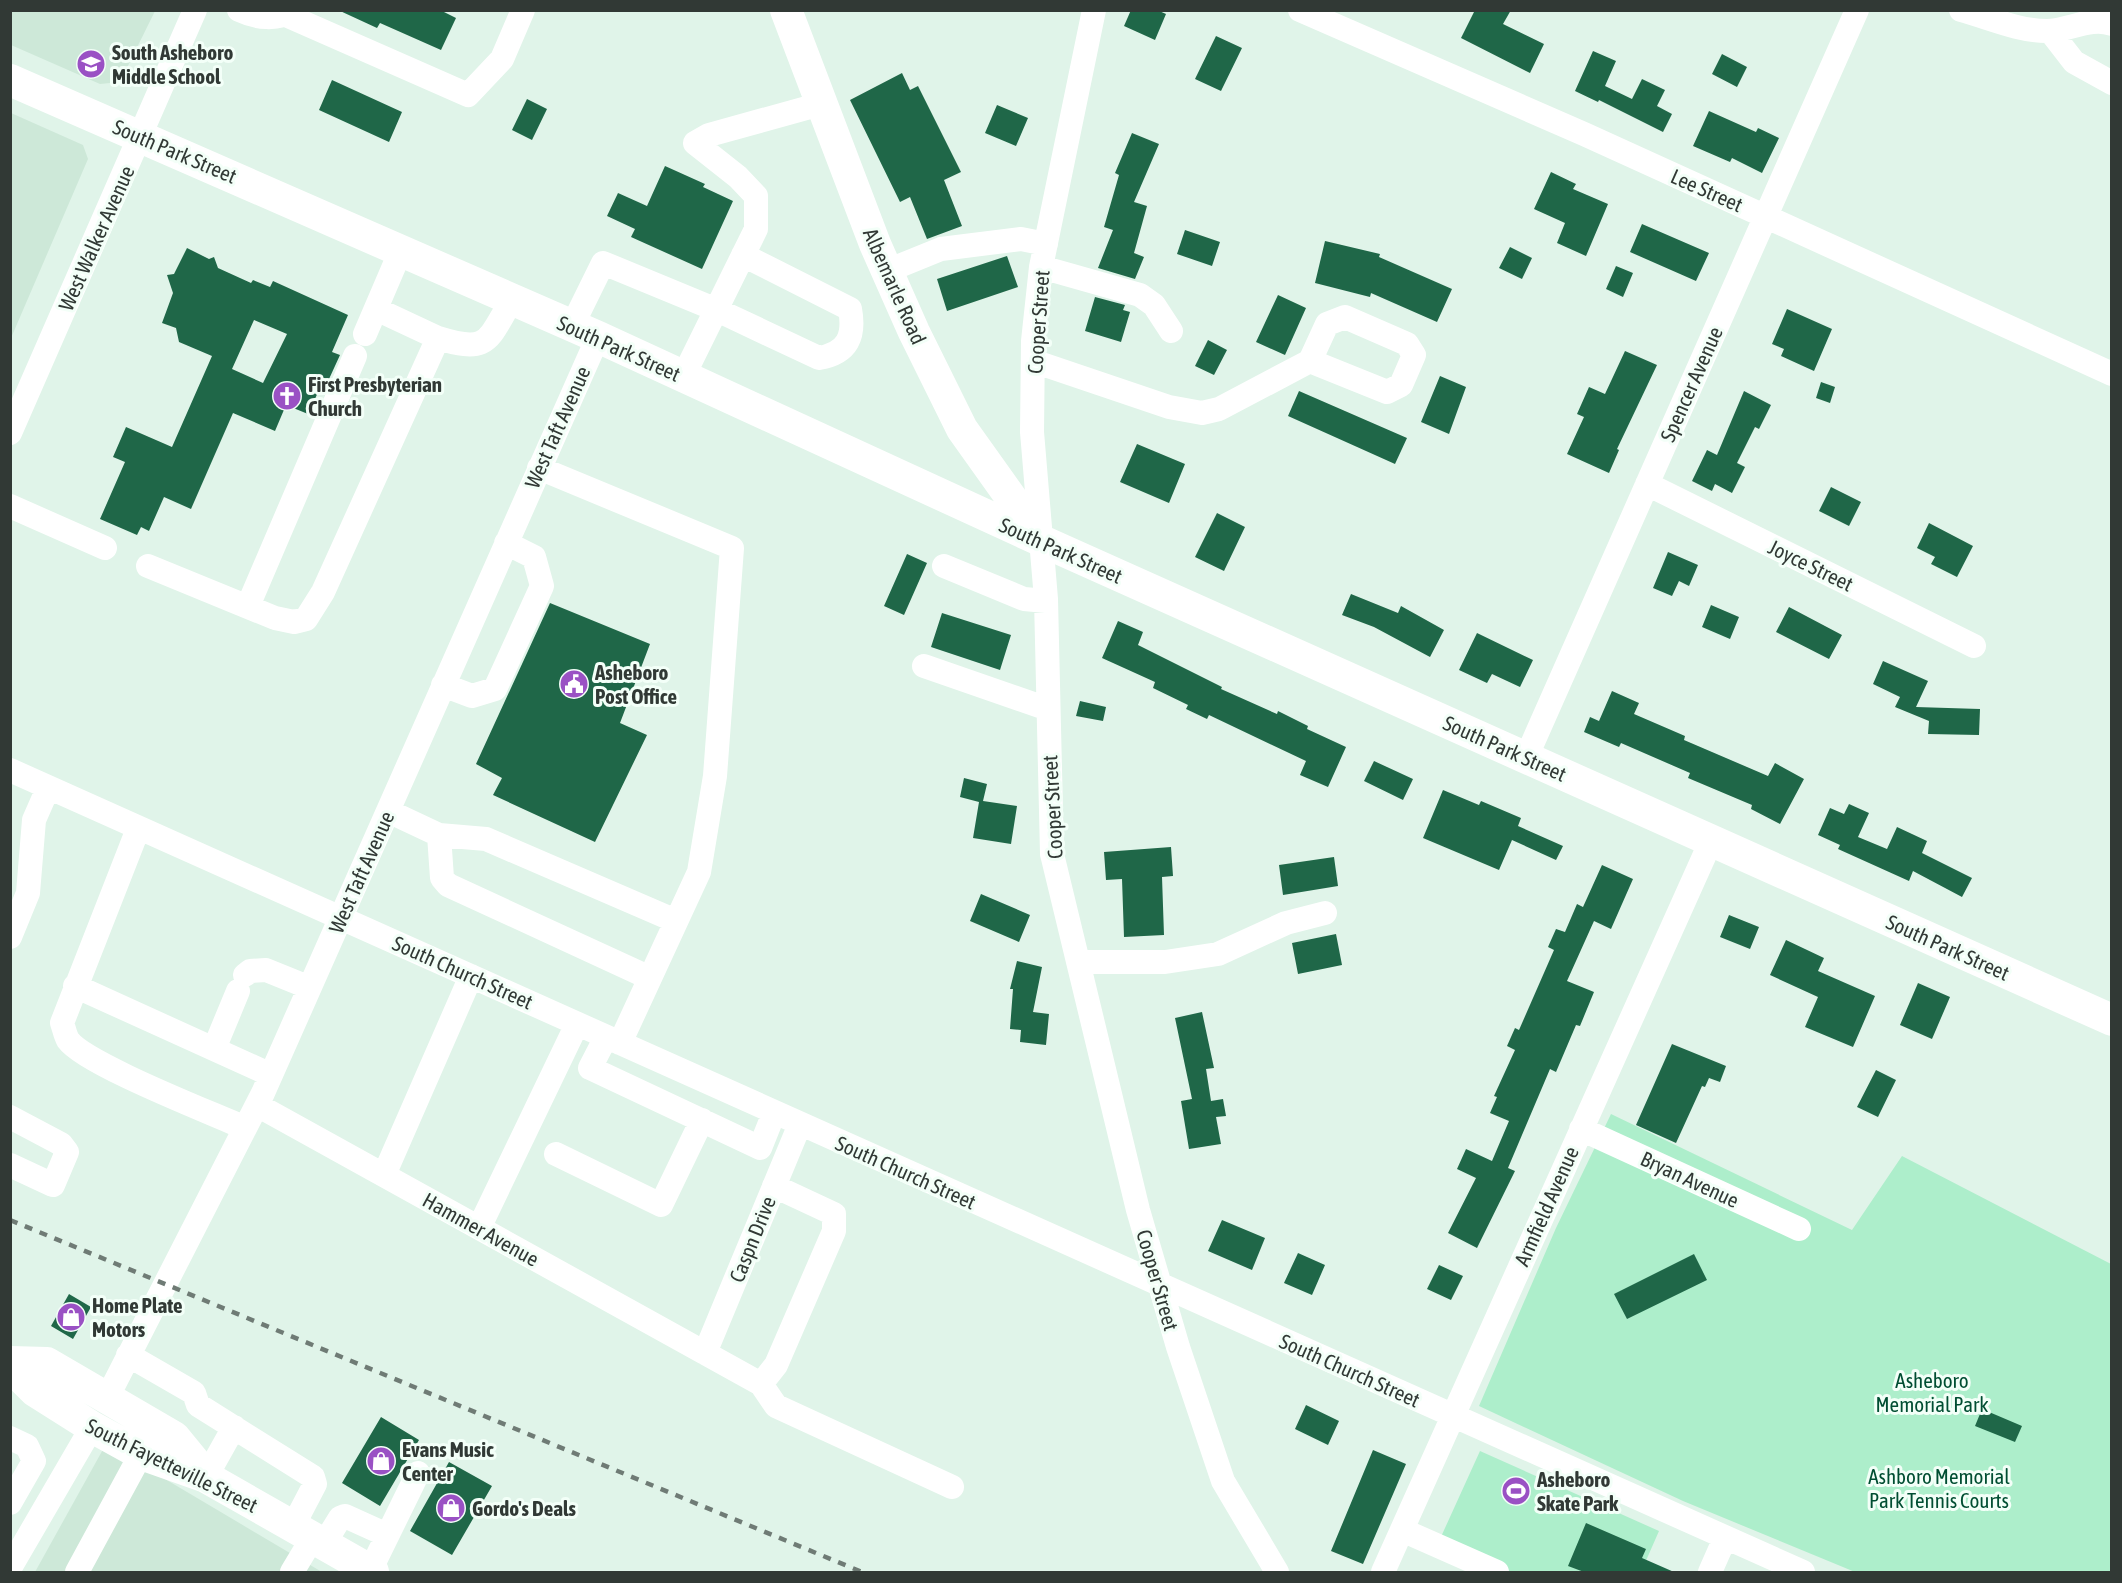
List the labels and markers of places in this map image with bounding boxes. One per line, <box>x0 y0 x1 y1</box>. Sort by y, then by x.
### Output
place label: South Asheboro Middle School <box>112 40 233 88</box>
school or university icon: South Asheboro Middle School <box>75 48 107 80</box>
place label: First Presbyterian Church <box>308 372 442 420</box>
church icon: First Presbyterian Church <box>271 380 303 412</box>
place label: Asheboro Post Office <box>594 660 677 708</box>
public building icon: Asheboro Post Office <box>558 668 590 700</box>
place label: Home Plate Motors <box>92 1293 183 1341</box>
shop icon: Home Plate Motors <box>55 1301 87 1333</box>
place label: Evans Music Center <box>402 1437 494 1485</box>
shop icon: Evans Music Center <box>365 1445 397 1477</box>
place label: Asheboro Skate Park <box>1536 1467 1619 1515</box>
sports icon: Asheboro Skate Park <box>1500 1475 1532 1507</box>
shop icon: Gordo's Deals <box>435 1492 467 1524</box>
place label: Gordo's Deals <box>472 1496 577 1520</box>

